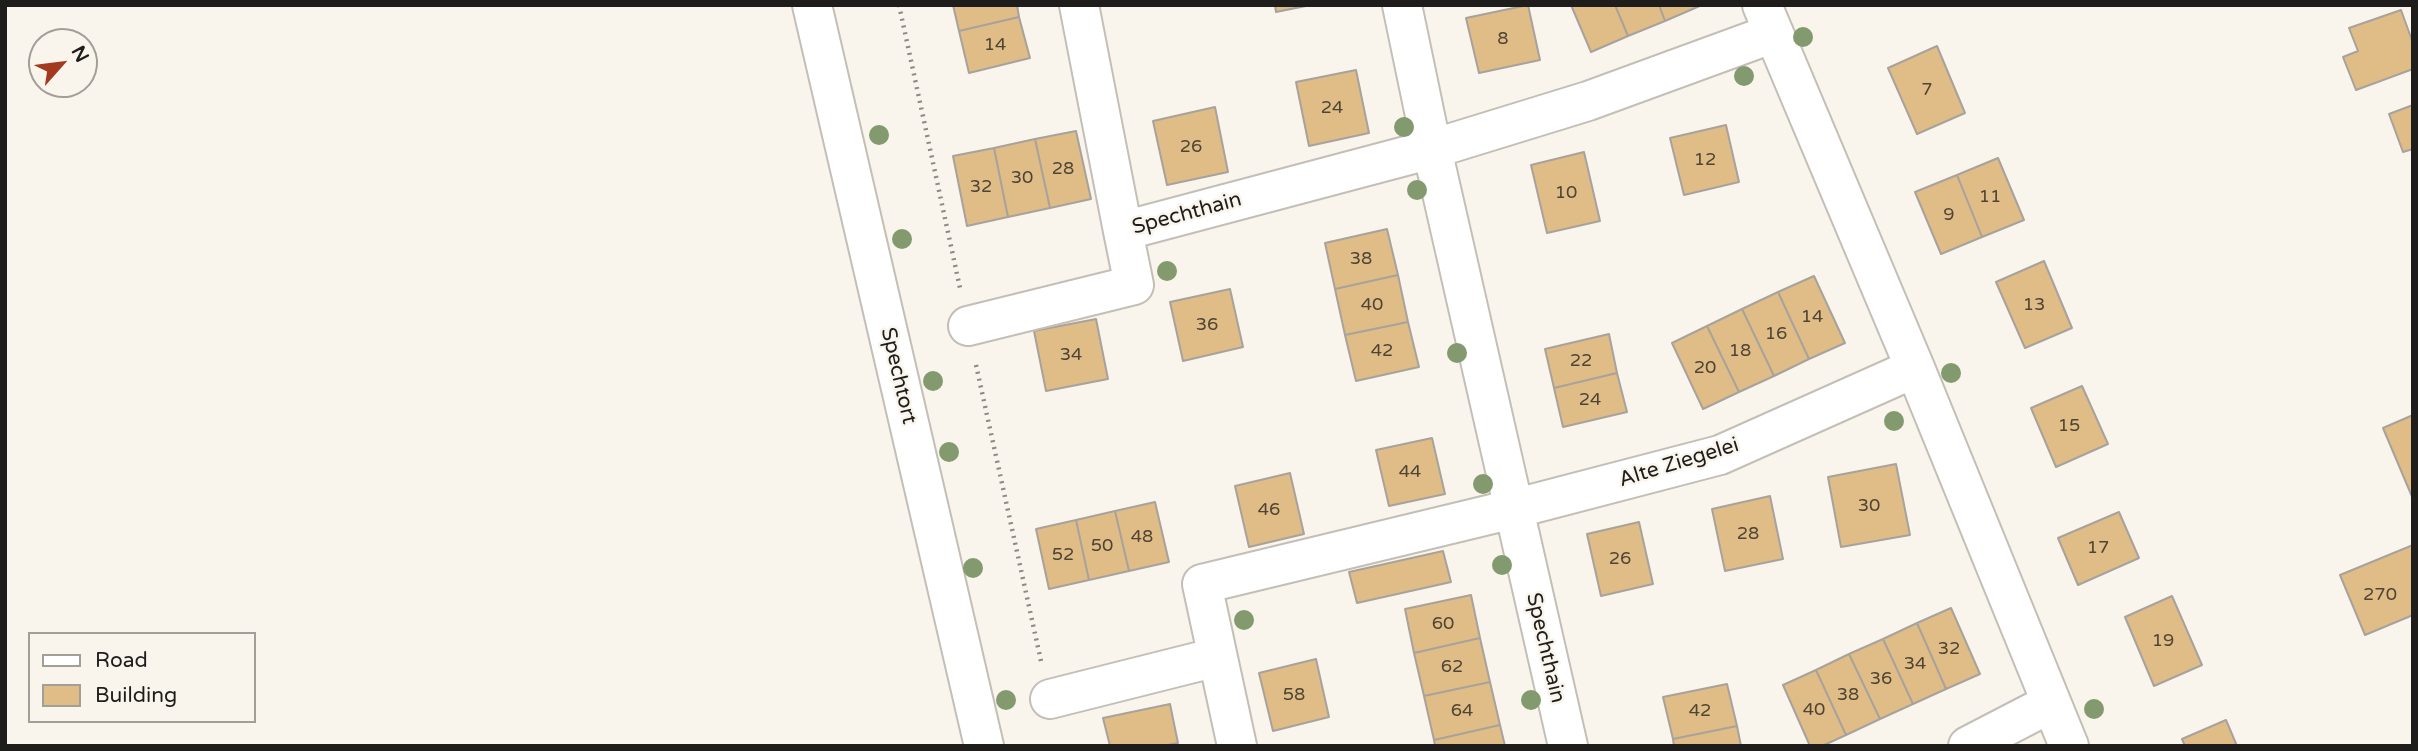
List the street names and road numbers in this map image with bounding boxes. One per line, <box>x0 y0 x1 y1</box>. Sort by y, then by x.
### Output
street label: Spechthain <box>1130 187 1244 241</box>
street label: Spechtort <box>875 325 921 427</box>
street label: Alte Ziegelei <box>1616 433 1742 493</box>
street label: Spechthain <box>1520 590 1570 706</box>

